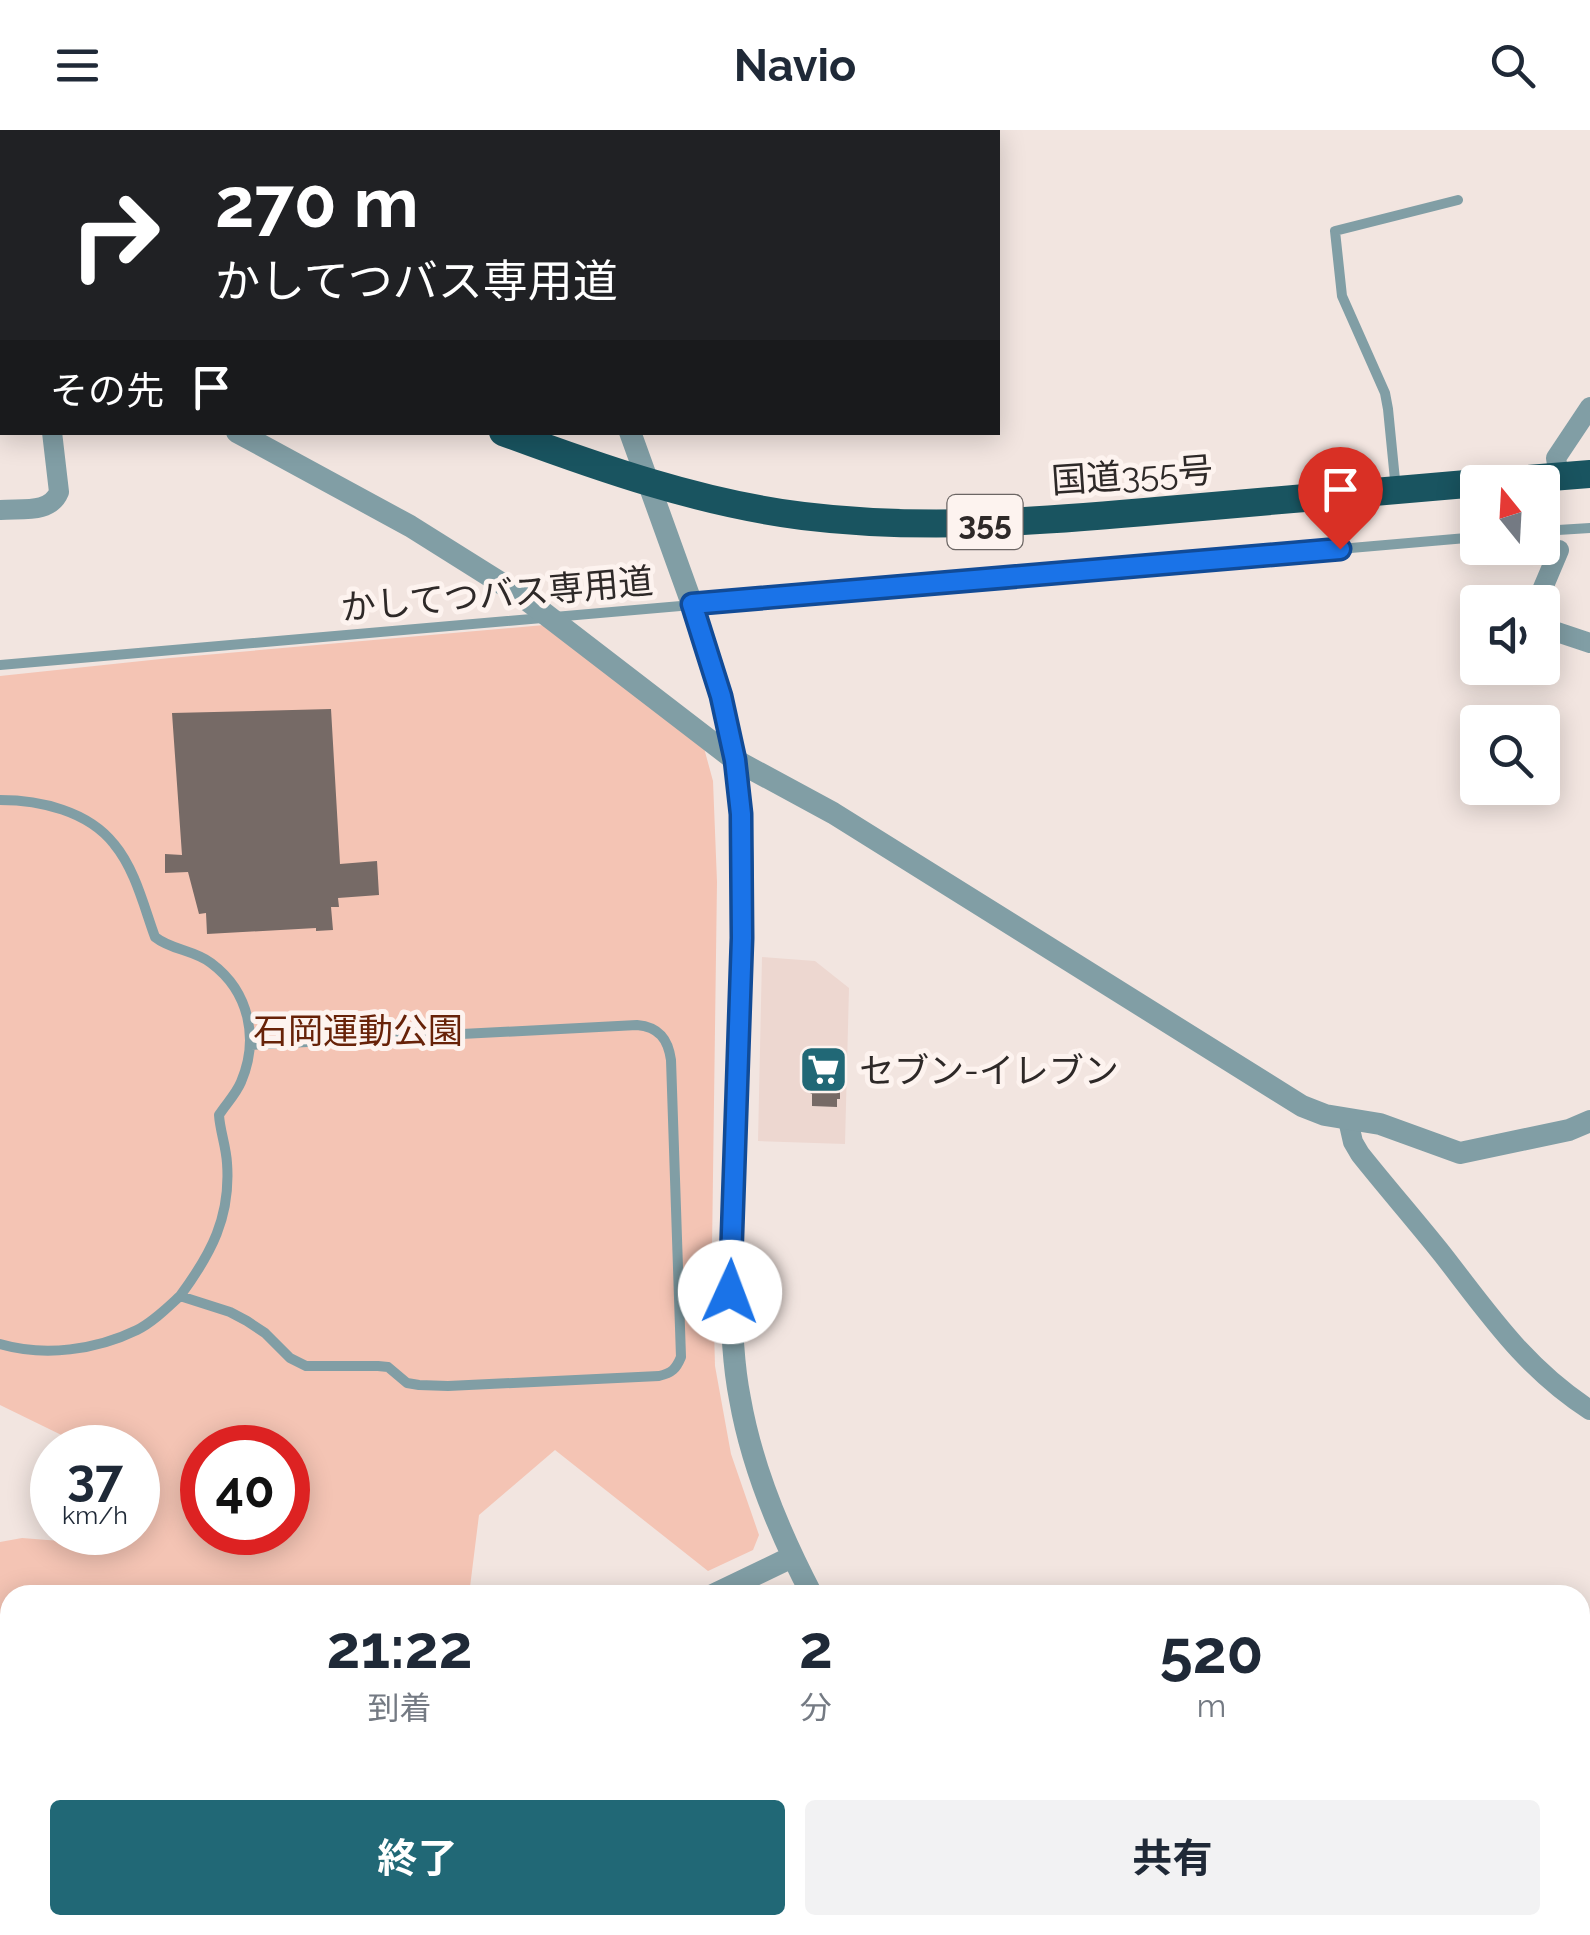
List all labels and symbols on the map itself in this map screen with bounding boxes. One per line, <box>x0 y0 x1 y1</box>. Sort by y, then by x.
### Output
pin <box>1298 447 1383 550</box>
street label: 国道355号 <box>1050 449 1214 501</box>
north arrow <box>1460 465 1560 565</box>
road number: 355 <box>948 495 1022 549</box>
street label: かしてつバス専用道 <box>339 560 655 628</box>
park label: 石岡運動公園 <box>253 1010 463 1051</box>
supermarket icon: セブン-イレブン <box>798 1044 850 1096</box>
place label: セブン-イレブン <box>859 1050 1119 1091</box>
position arrow <box>678 1240 782 1344</box>
speed limit sign: 40 <box>180 1425 310 1555</box>

